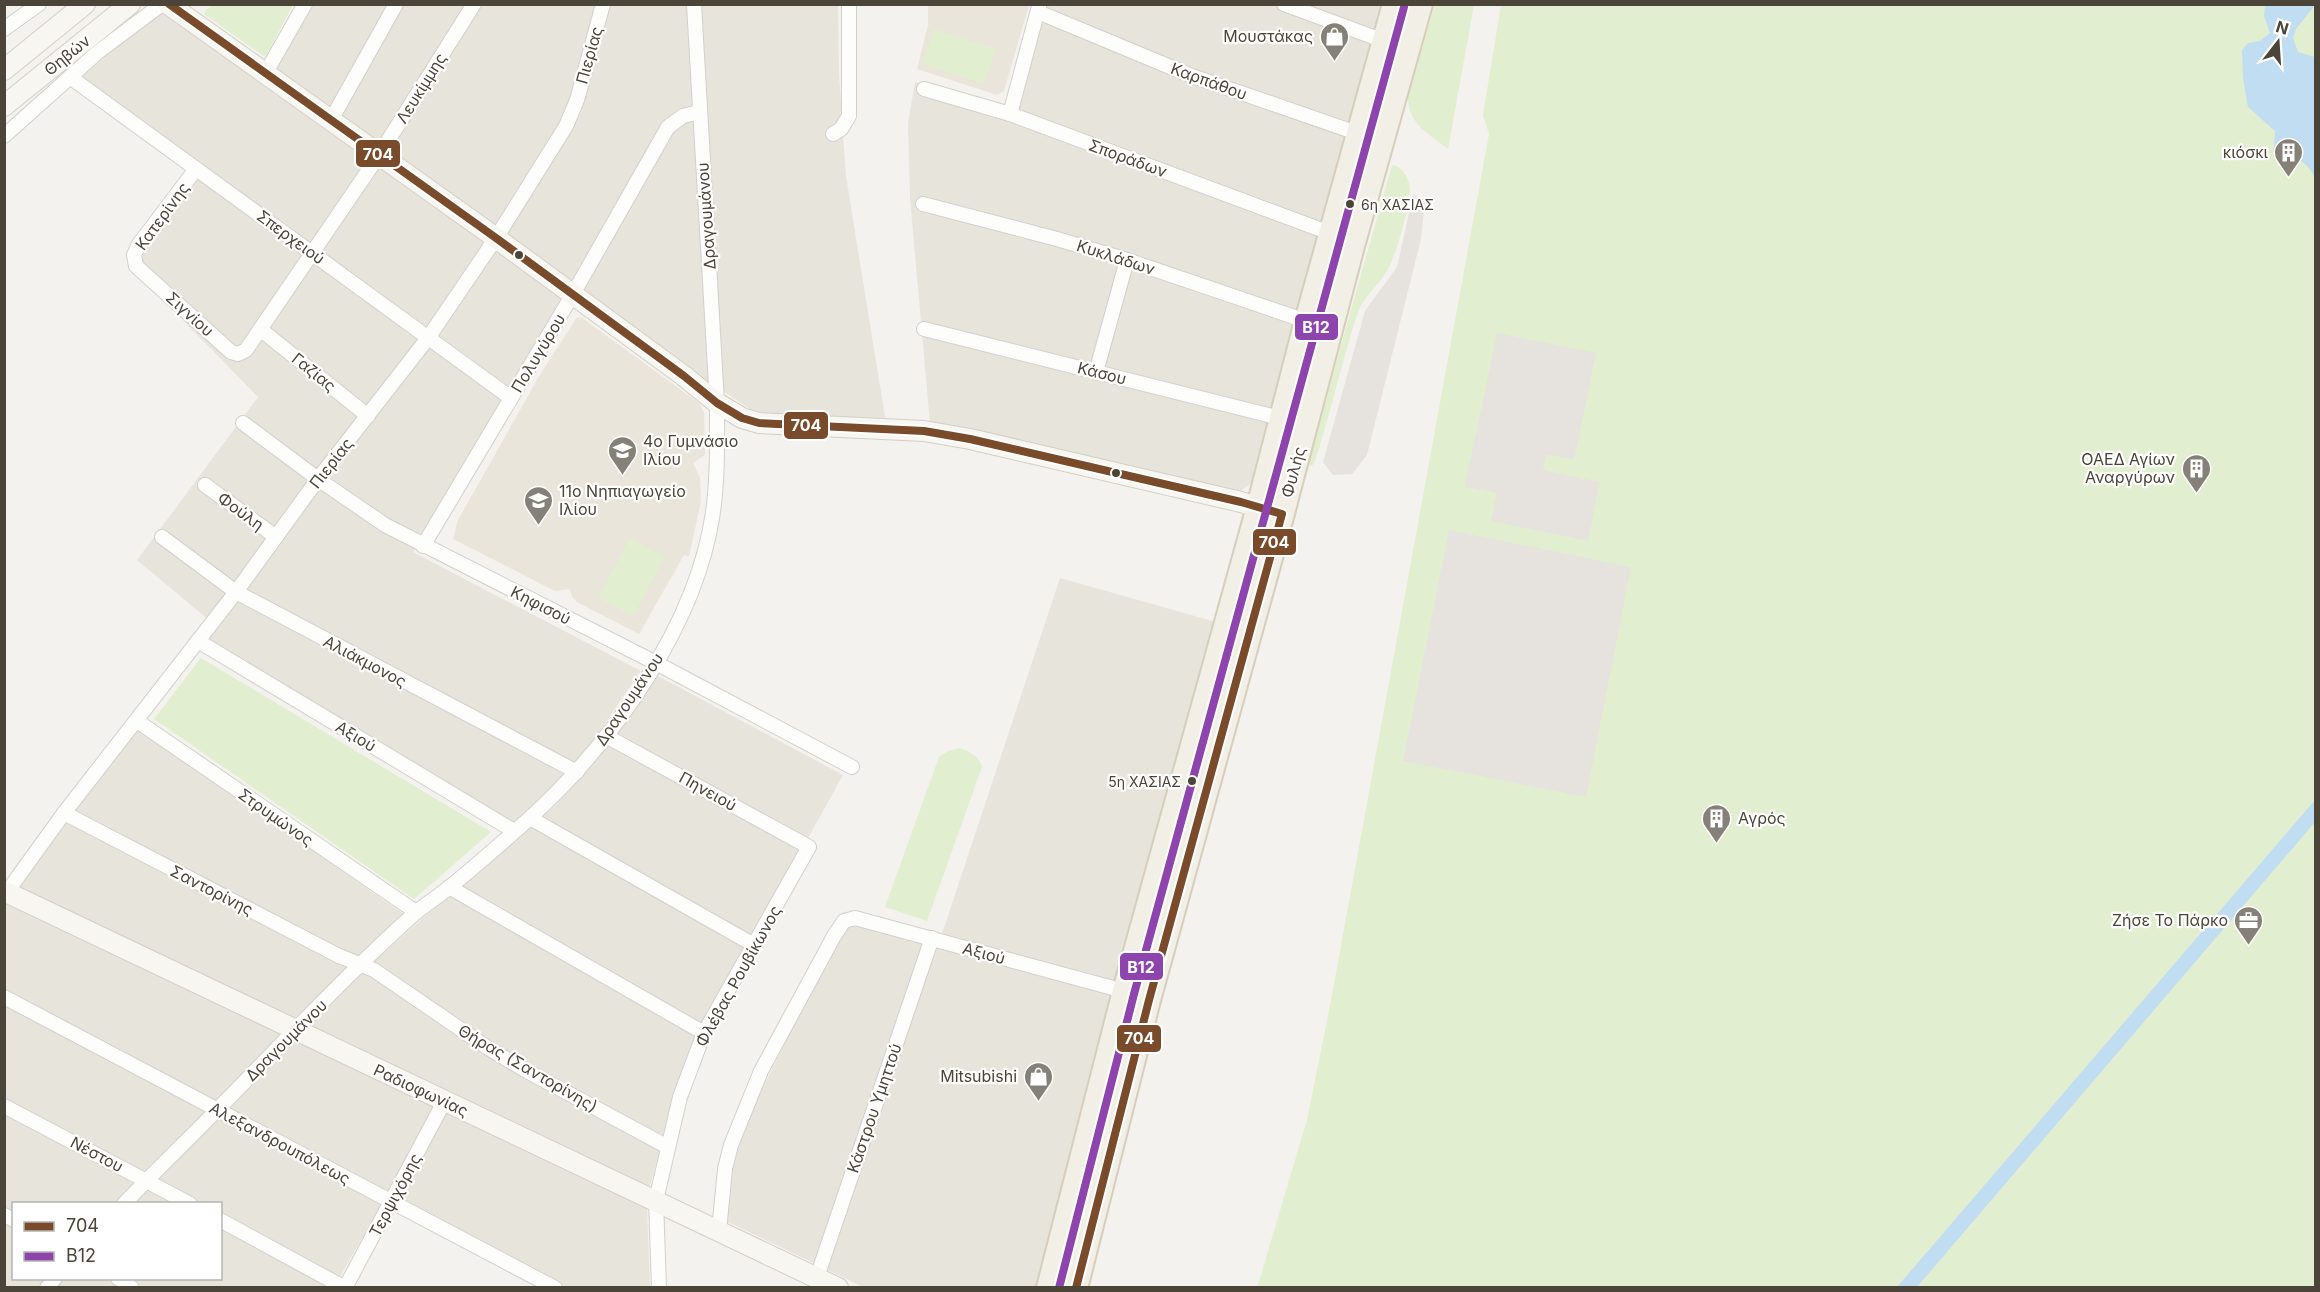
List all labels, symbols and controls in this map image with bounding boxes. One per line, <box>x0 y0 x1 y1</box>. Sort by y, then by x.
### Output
north arrow <box>2248 12 2308 72</box>
text: N <box>2274 16 2291 39</box>
shop icon: Μουστάκας <box>1318 20 1350 62</box>
street label: Πιερίας <box>571 24 607 86</box>
place label: Μουστάκας <box>1223 26 1313 46</box>
street label: Θηβών <box>40 30 94 80</box>
street label: Λευκίμμης <box>392 49 450 127</box>
street label: Καρπάθου <box>1168 58 1250 104</box>
street label: Σποράδων <box>1086 135 1170 181</box>
building icon: κιόσκι <box>2273 136 2305 178</box>
line badge: 704 <box>355 139 401 168</box>
place label: κιόσκι <box>2223 142 2269 162</box>
text: 704 <box>363 144 394 164</box>
street label: Δραγουμάνου <box>692 162 720 270</box>
street label: Κατερίνης <box>131 178 193 254</box>
place label: 6η ΧΑΣΙΑΣ <box>1361 196 1434 213</box>
marker: 6η ΧΑΣΙΑΣ <box>1344 198 1356 210</box>
street label: Σπερχειού <box>253 206 329 268</box>
street label: Κυκλάδων <box>1074 235 1158 279</box>
unlabelled marker <box>513 249 525 261</box>
street label: Σιγνίου <box>162 287 218 341</box>
street label: Πολυγύρου <box>507 310 569 396</box>
line badge: Β12 <box>1294 313 1339 341</box>
text: Β12 <box>1302 317 1330 337</box>
street label: Γαζίας <box>288 348 340 396</box>
street label: Κάσου <box>1076 357 1128 389</box>
line badge: 704 <box>783 411 829 440</box>
text: 704 <box>791 415 822 435</box>
place label: 4ο Γυμνάσιο Ιλίου <box>643 431 738 469</box>
street label: Πιερίας <box>305 434 357 492</box>
school or university icon: 4ο Γυμνάσιο Ιλίου <box>606 434 638 476</box>
street label: Φυλής <box>1277 444 1309 500</box>
place label: ΟΑΕΔ Αγίων Αναργύρων <box>2081 449 2175 487</box>
building icon: ΟΑΕΔ Αγίων Αναργύρων <box>2180 452 2212 494</box>
unlabelled marker <box>1110 467 1122 479</box>
place label: 11ο Νηπιαγωγείο Ιλίου <box>559 481 686 519</box>
school or university icon: 11ο Νηπιαγωγείο Ιλίου <box>522 484 554 526</box>
street label: Φούλη <box>214 487 268 535</box>
line badge: 704 <box>1252 528 1297 556</box>
text: 704 <box>1259 532 1290 552</box>
street label: Κηφισού <box>508 581 574 629</box>
street label: Αλιάκμονος <box>320 631 410 691</box>
street label: Δραγουμάνου <box>591 649 667 749</box>
street label: Αξιού <box>332 716 380 756</box>
street label: Πηνειού <box>676 767 740 815</box>
place label: 5η ΧΑΣΙΑΣ <box>1108 773 1181 790</box>
marker: 5η ΧΑΣΙΑΣ <box>1186 775 1198 787</box>
street label: Στρυμώνος <box>235 784 317 850</box>
building icon: Αγρός <box>1701 802 1733 844</box>
place label: Αγρός <box>1738 808 1786 828</box>
street label: Σαντορίνης <box>167 861 257 919</box>
street label: Φλέβας Ρουβίκωνος <box>691 902 785 1050</box>
office icon: Ζήσε Το Πάρκο <box>2233 904 2265 946</box>
place label: Ζήσε Το Πάρκο <box>2112 910 2228 930</box>
street label: Αξιού <box>960 938 1008 968</box>
line badge: Β12 <box>1119 952 1164 981</box>
text: Β12 <box>1127 957 1155 977</box>
street label: Δραγουμάνου <box>241 995 331 1085</box>
street label: Θήρας (Σαντορίνης) <box>455 1020 601 1116</box>
line badge: 704 <box>1116 1024 1162 1053</box>
text: 704 <box>1124 1028 1155 1048</box>
street label: Κάστρου Υμηττού <box>842 1041 906 1175</box>
street label: Ραδιοφωνίας <box>371 1059 471 1121</box>
shop icon: Mitsubishi <box>1022 1060 1054 1102</box>
place label: Mitsubishi <box>940 1066 1017 1086</box>
street label: Αλεξανδρουπόλεως <box>206 1097 354 1189</box>
street label: Νέστου <box>67 1132 127 1176</box>
street label: Τερψιχόρης <box>365 1150 425 1240</box>
legend <box>12 1202 222 1280</box>
text: 704 <box>66 1215 99 1236</box>
text: Β12 <box>66 1245 96 1266</box>

